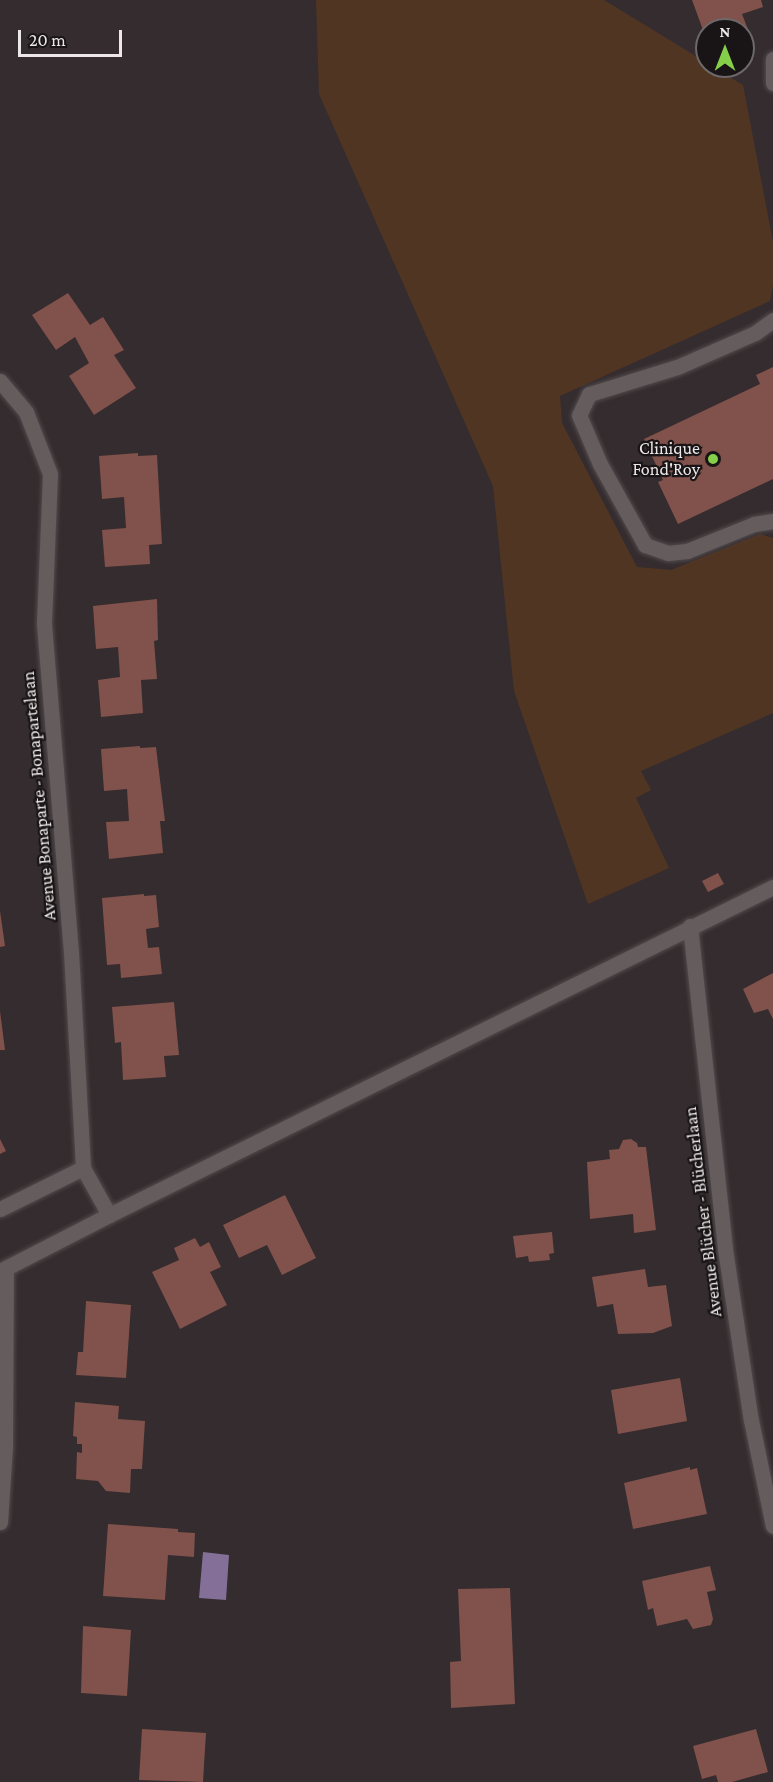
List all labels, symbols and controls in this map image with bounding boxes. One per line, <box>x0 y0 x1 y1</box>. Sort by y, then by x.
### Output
scale bar <box>21 18 124 56</box>
north arrow <box>695 18 755 78</box>
text: N <box>720 23 730 40</box>
text: 20 m <box>29 30 66 50</box>
place label: Clinique Fond'Roy <box>632 438 700 480</box>
marker: Clinique Fond'Roy <box>704 450 722 468</box>
street label: Avenue Bonaparte - Bonapartelaan <box>17 670 61 922</box>
street label: Avenue Blücher - Blücherlaan <box>679 1106 727 1318</box>

